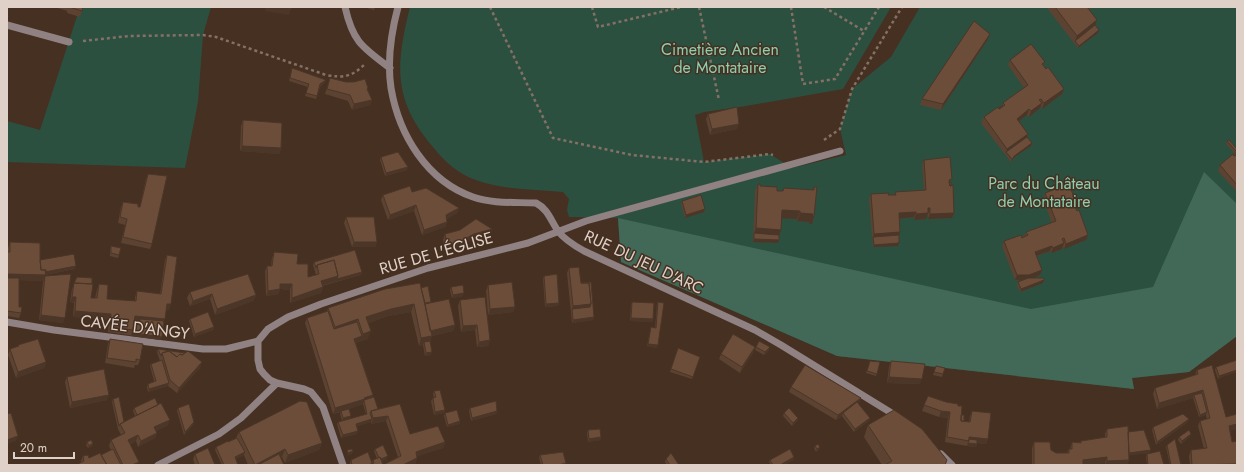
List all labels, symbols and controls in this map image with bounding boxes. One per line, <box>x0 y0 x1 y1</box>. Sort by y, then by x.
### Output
park label: Cimetière Ancien de Montataire <box>661 38 779 79</box>
park label: Parc du Château de Montataire <box>988 172 1100 213</box>
street label: RUE DU JEU D'ARC <box>581 224 707 300</box>
street label: RUE DE L'ÉGLISE <box>376 226 496 280</box>
street label: CAVÉE D'ANGY <box>79 309 191 345</box>
scale bar <box>14 434 74 460</box>
text: 20 m <box>20 439 47 457</box>

